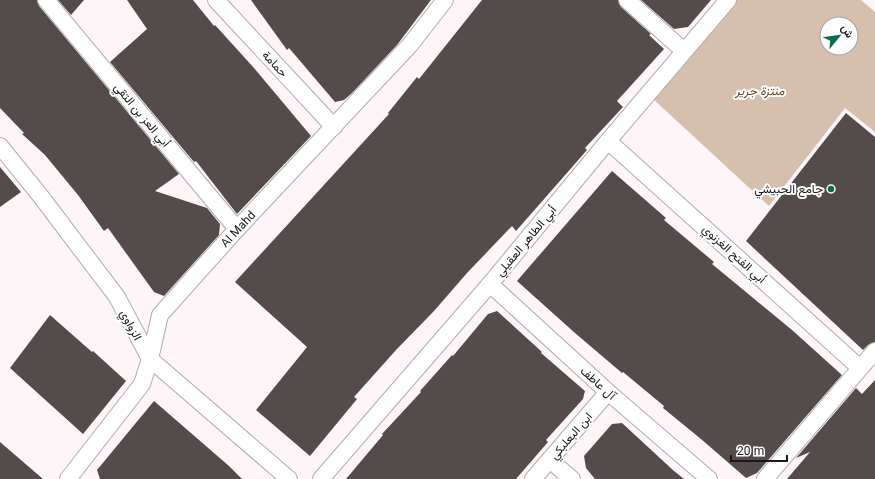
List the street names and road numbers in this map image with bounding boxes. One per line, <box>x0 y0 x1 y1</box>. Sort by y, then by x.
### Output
street label: حمامة <box>257 47 291 82</box>
street label: أبي العز بن التقي <box>109 79 174 152</box>
street label: أبي الطاهر العقيلي <box>492 202 562 281</box>
street label: Al Mahd <box>217 207 260 252</box>
street label: أبي الفتح الغزنوي <box>697 221 769 289</box>
street label: الزواوي <box>115 307 146 344</box>
street label: آل عاطف <box>575 363 620 406</box>
street label: ابن البعلبكي <box>546 409 597 464</box>

